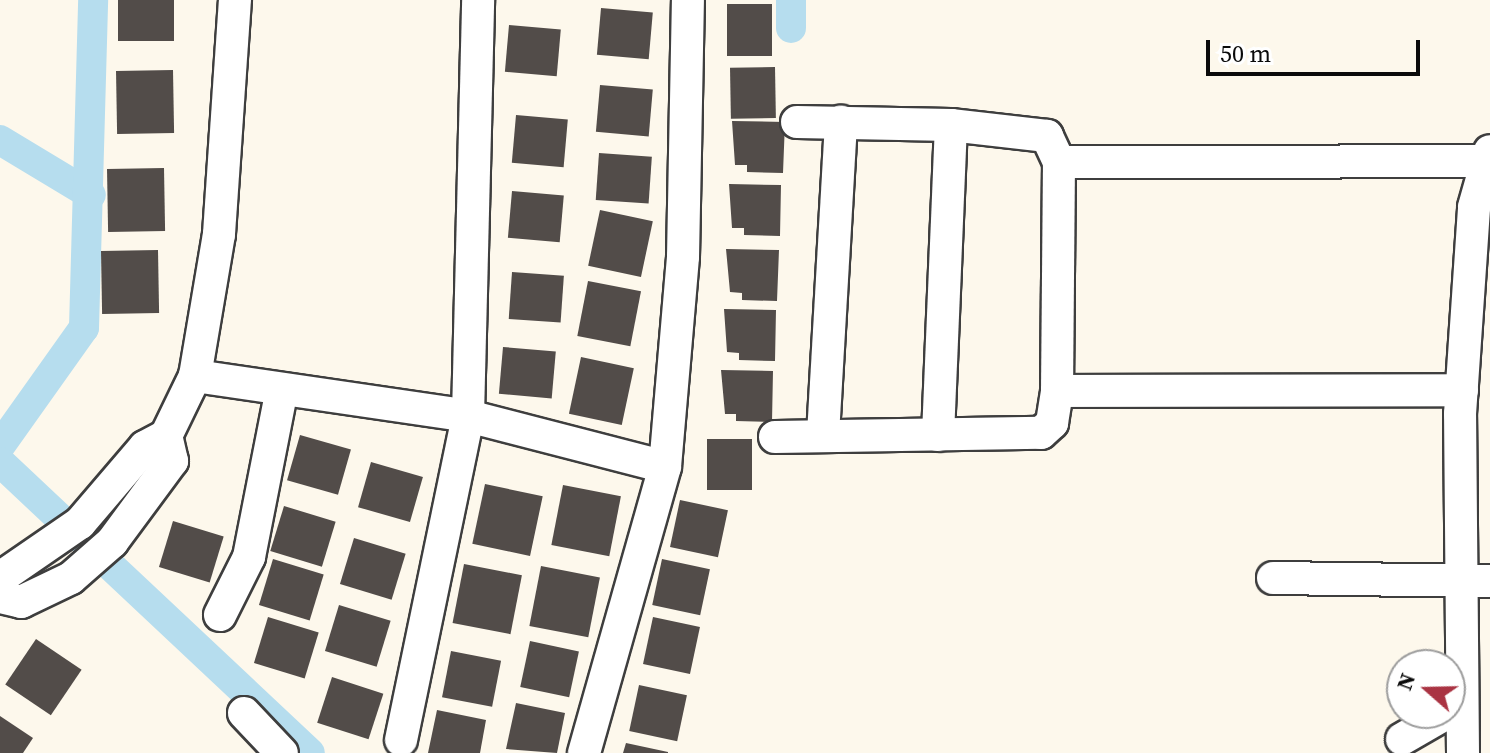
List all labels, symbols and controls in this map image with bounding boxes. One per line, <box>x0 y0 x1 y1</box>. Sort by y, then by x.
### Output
scale bar <box>1210 24 1424 74</box>
text: 50 m <box>1220 37 1271 70</box>
north arrow <box>1386 649 1466 729</box>
text: N <box>1388 669 1422 694</box>

